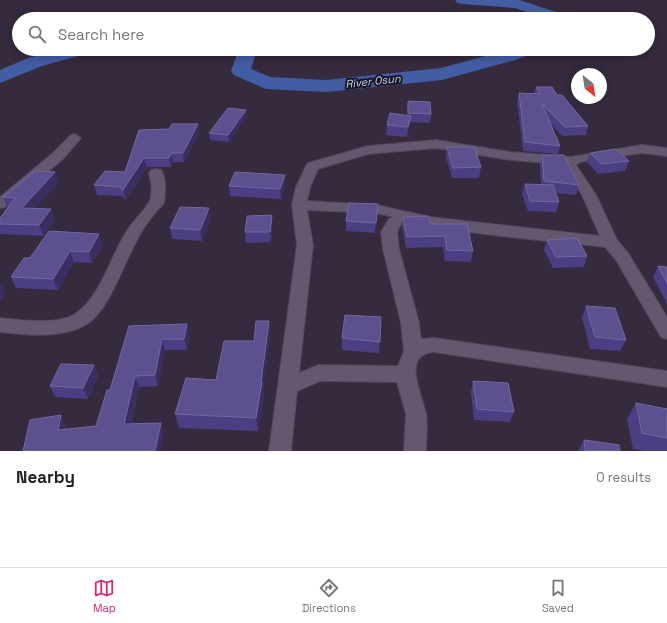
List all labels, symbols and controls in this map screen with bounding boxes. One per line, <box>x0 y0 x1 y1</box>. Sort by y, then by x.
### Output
search box <box>12 12 655 56</box>
icon: search <box>26 23 48 45</box>
text: Search here <box>58 25 144 44</box>
north arrow <box>571 68 607 104</box>
water label: River Osun <box>345 71 402 91</box>
text: Nearby <box>16 466 75 488</box>
text: 0 results <box>596 469 651 486</box>
tab: Map <box>93 577 116 615</box>
tab: Directions <box>302 577 356 615</box>
tab: Saved <box>542 577 574 615</box>

